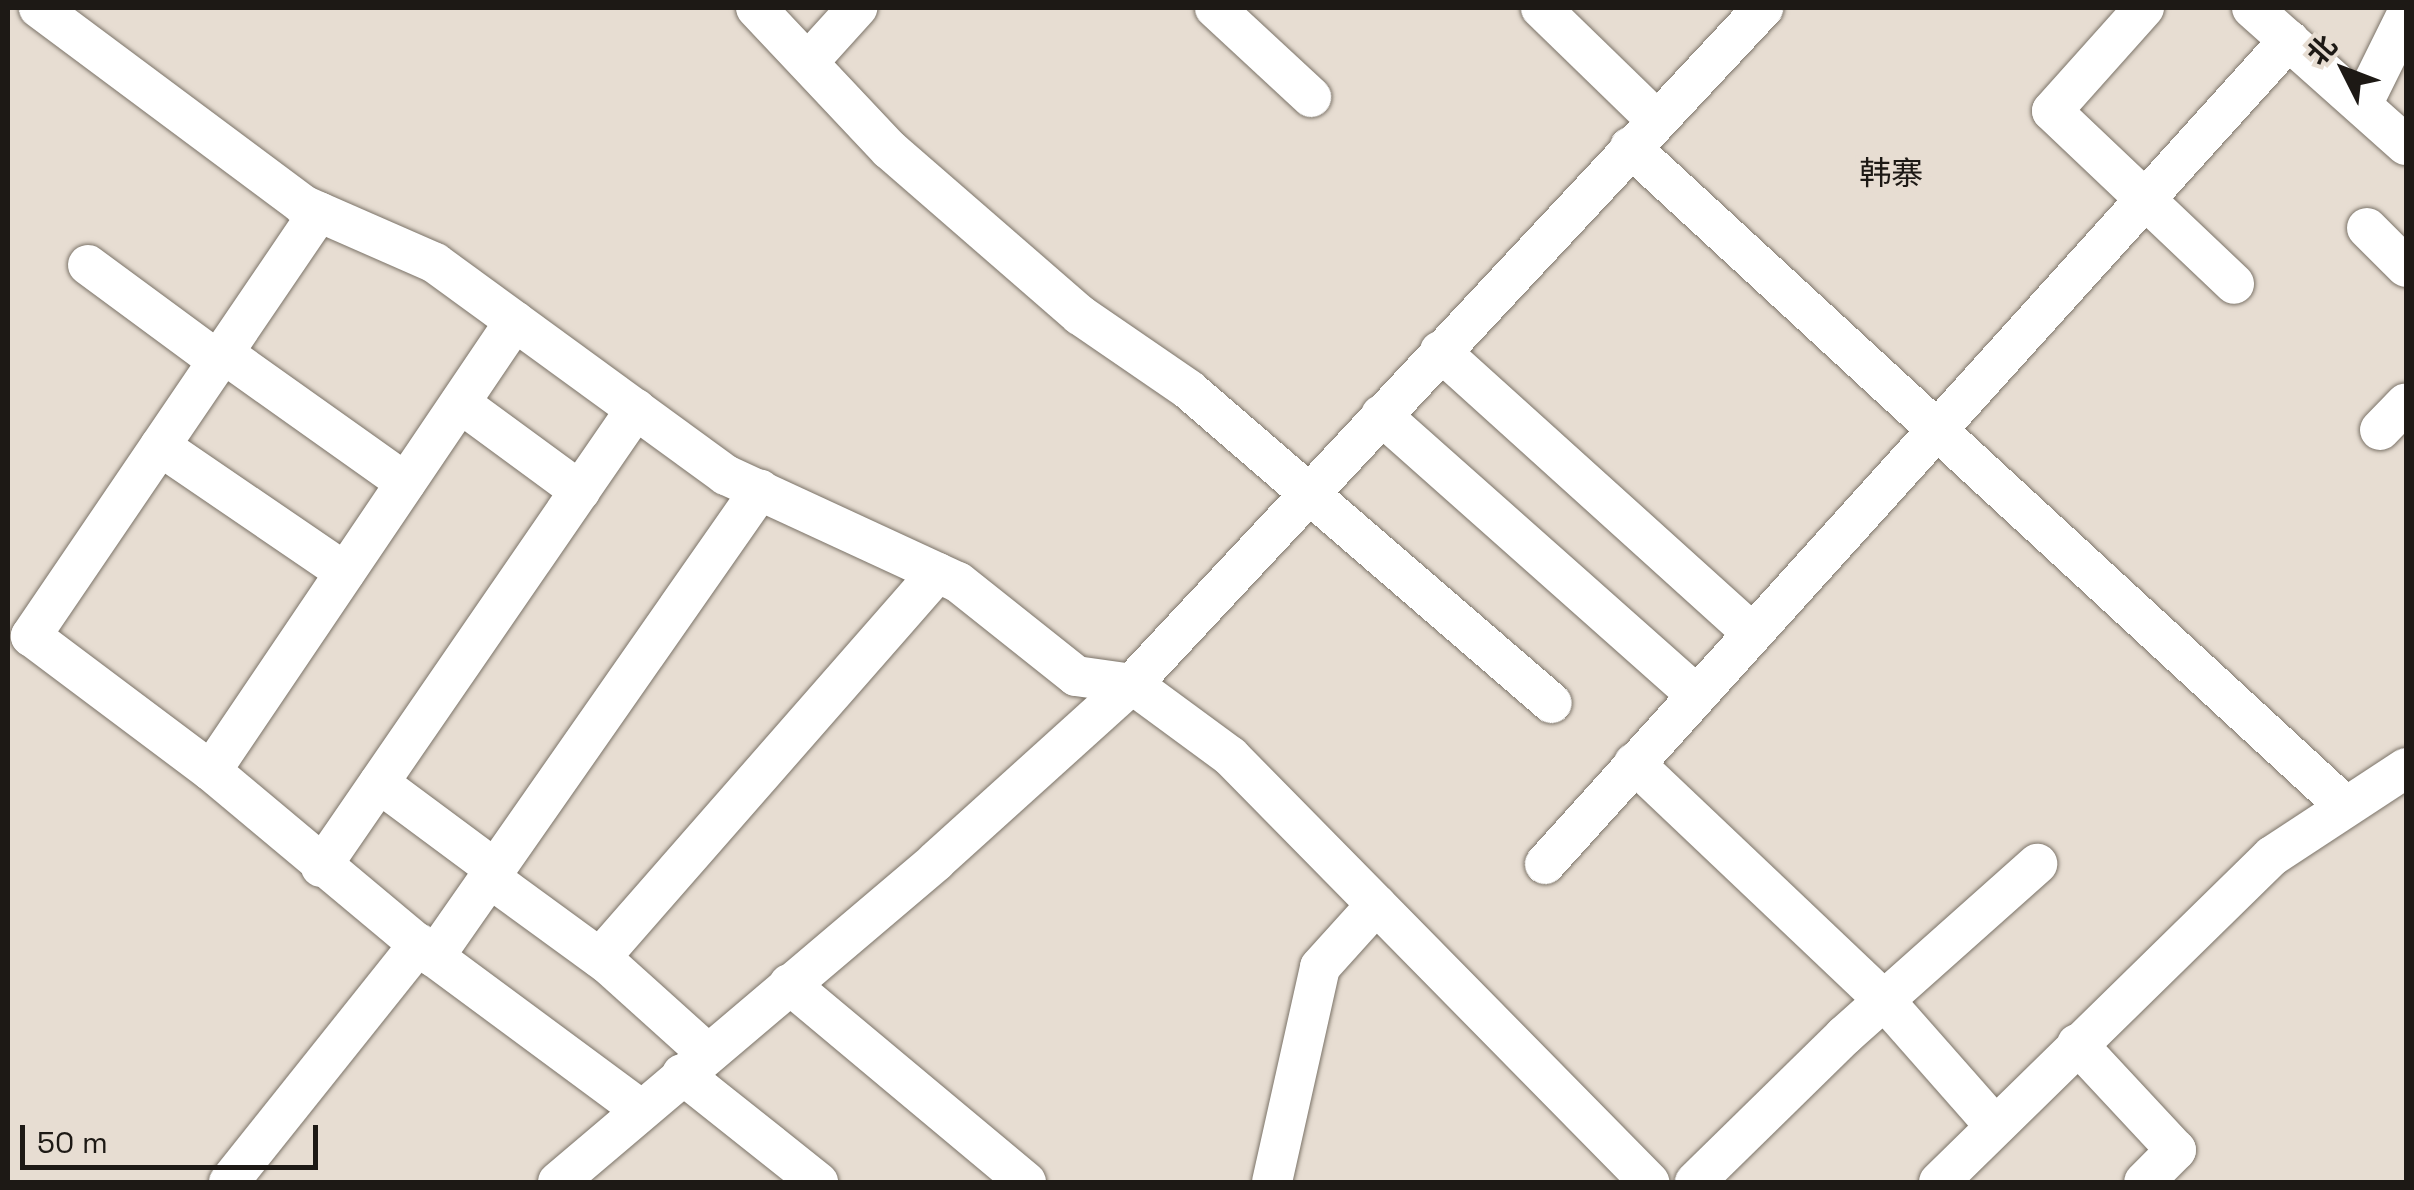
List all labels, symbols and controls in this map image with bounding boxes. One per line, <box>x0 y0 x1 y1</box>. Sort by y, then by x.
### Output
north arrow <box>2294 20 2394 120</box>
text: 北 <box>2299 27 2344 72</box>
district label: 韩寨 <box>1859 154 1923 192</box>
scale bar <box>25 1105 322 1167</box>
text: 50 m <box>37 1123 108 1162</box>

